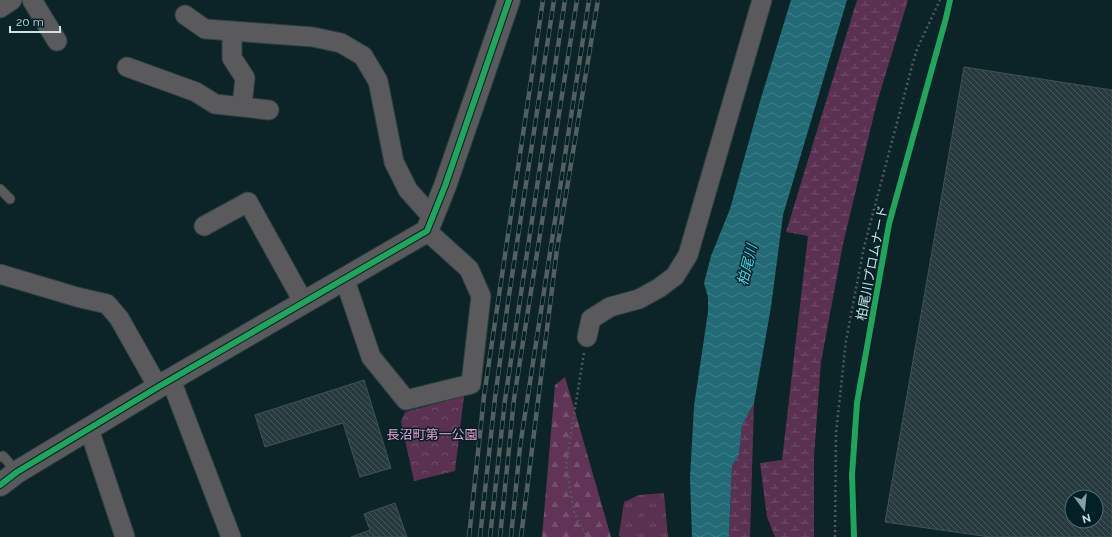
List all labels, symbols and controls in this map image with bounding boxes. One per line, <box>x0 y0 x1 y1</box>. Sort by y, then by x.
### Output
scale bar <box>10 8 60 34</box>
text: 20 m <box>16 15 44 29</box>
street label: 柏尾川プロムナード <box>853 204 891 322</box>
water label: 柏尾川 <box>734 241 760 287</box>
park label: 長沼町第一公園 <box>386 427 478 442</box>
north arrow <box>1064 489 1104 529</box>
text: N <box>1081 511 1092 526</box>

